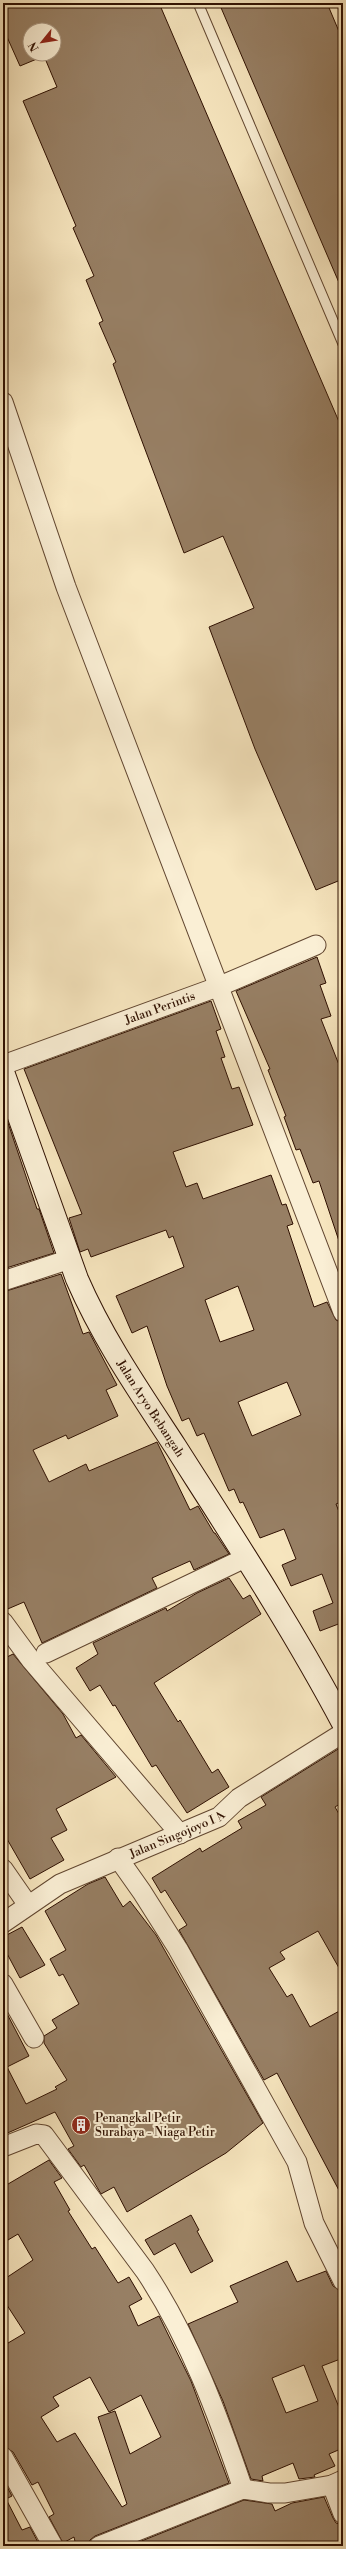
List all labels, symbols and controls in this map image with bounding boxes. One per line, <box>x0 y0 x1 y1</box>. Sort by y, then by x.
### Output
north arrow <box>22 22 62 62</box>
text: N <box>26 39 42 54</box>
street label: Jalan Perintis <box>122 989 197 1028</box>
street label: Jalan Aryo Bebangah <box>113 1356 187 1460</box>
street label: Jalan Singojoyo I A <box>126 1808 229 1862</box>
place label: Penangkal Petir Surabaya - Niaga Petir <box>95 2111 215 2140</box>
building icon: Penangkal Petir Surabaya - Niaga Petir <box>70 2114 92 2136</box>

